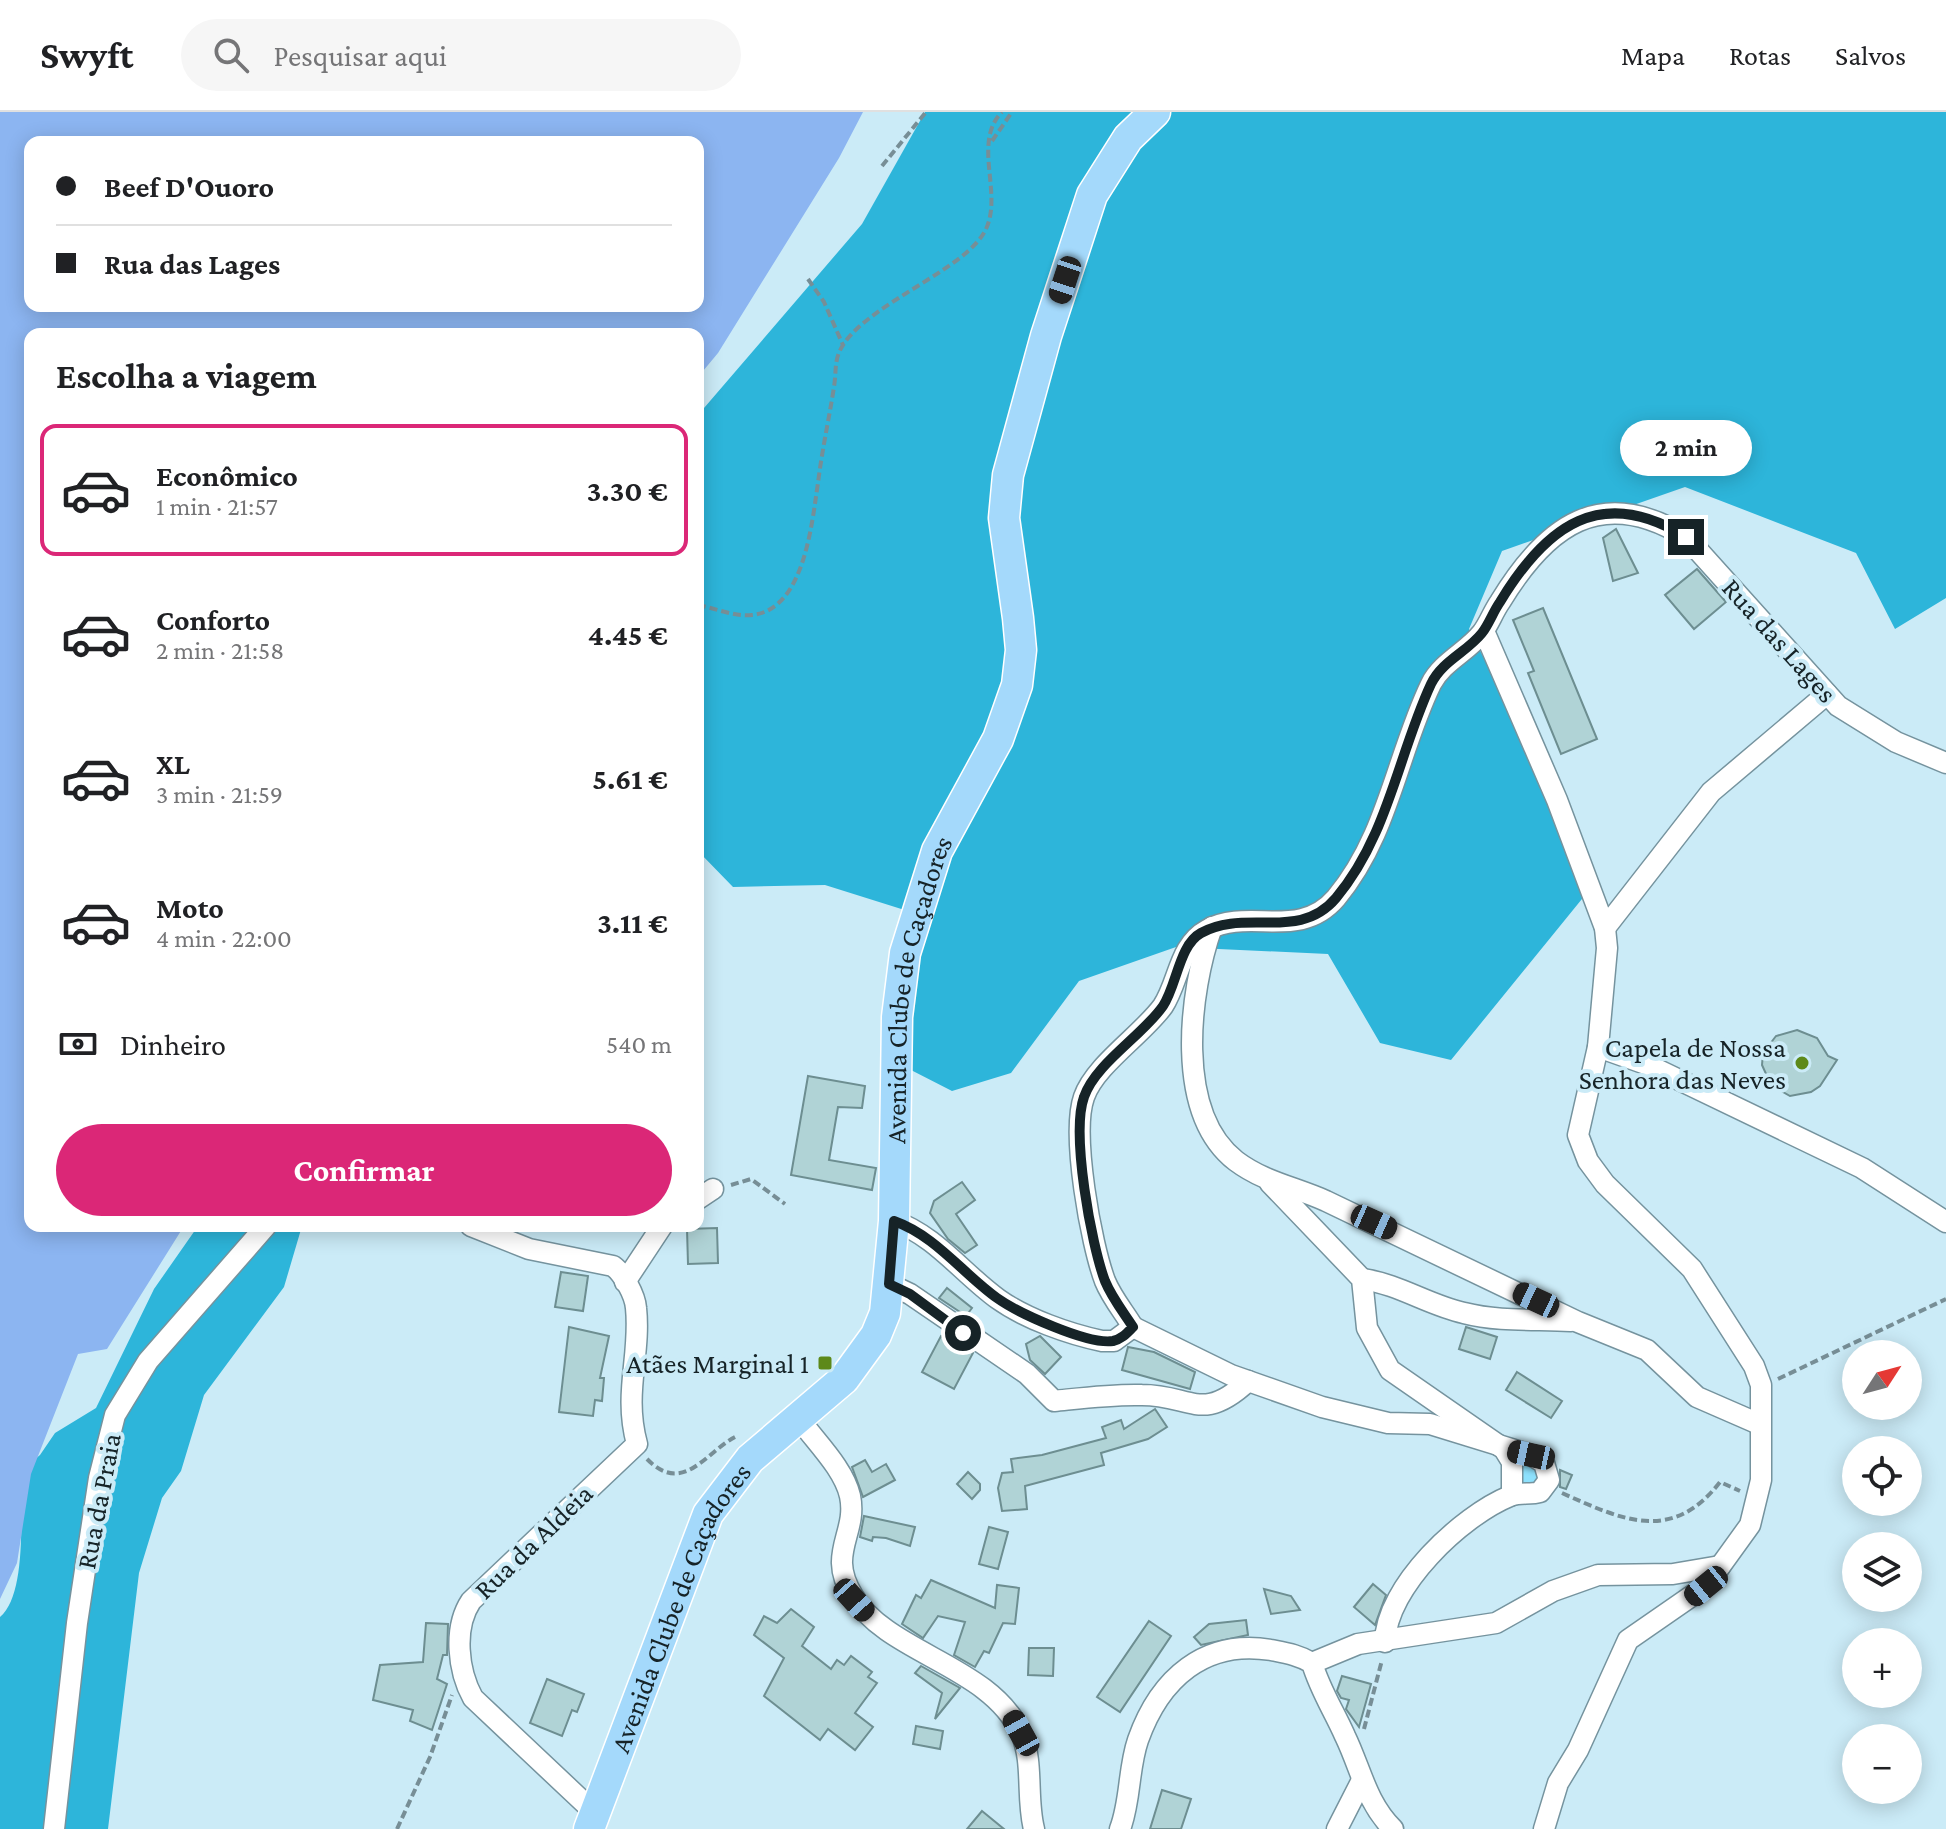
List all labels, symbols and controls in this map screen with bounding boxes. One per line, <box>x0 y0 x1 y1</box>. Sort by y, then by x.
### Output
search box <box>181 19 741 91</box>
icon: search <box>209 33 253 77</box>
text: Swyft <box>40 34 133 76</box>
text: Pesquisar aqui <box>273 39 447 72</box>
text: Mapa <box>1621 40 1685 71</box>
text: Rotas <box>1729 40 1791 71</box>
text: Salvos <box>1835 40 1906 71</box>
text: Beef D'Ouoro <box>104 170 274 203</box>
text: Rua das Lages <box>104 247 280 280</box>
car <box>1046 253 1084 307</box>
text: Escolha a viagem <box>56 356 317 396</box>
callout: 2 min <box>1620 421 1752 477</box>
text: 2 min <box>1655 433 1717 462</box>
icon: car <box>60 454 132 526</box>
text: Econômico <box>156 459 298 492</box>
text: 3.30 € <box>587 474 668 507</box>
text: 1 min · 21:57 <box>156 492 278 521</box>
route end <box>1668 519 1704 555</box>
street label: Rua das Lages <box>1716 572 1843 709</box>
icon: car <box>60 598 132 670</box>
text: Conforto <box>156 603 270 636</box>
text: 4.45 € <box>588 618 668 651</box>
text: 2 min · 21:58 <box>156 636 284 665</box>
icon: car <box>60 742 132 814</box>
text: XL <box>156 747 190 780</box>
text: 5.61 € <box>592 762 668 795</box>
text: 3 min · 21:59 <box>156 780 283 809</box>
street label: Avenida Clube de Caçadores <box>880 830 958 1144</box>
icon: car <box>60 886 132 958</box>
text: Moto <box>156 891 224 924</box>
text: 3.11 € <box>597 906 668 939</box>
text: 4 min · 22:00 <box>156 924 292 953</box>
icon: cash <box>56 1022 100 1066</box>
text: Dinheiro <box>120 1028 226 1061</box>
text: 540 m <box>606 1030 672 1059</box>
place label: Capela de Nossa Senhora das Neves <box>1579 1032 1786 1095</box>
marker: Capela de Nossa Senhora das Neves <box>1793 1054 1811 1072</box>
button: Confirmar <box>56 1124 672 1216</box>
car <box>1347 1201 1401 1243</box>
car <box>1509 1279 1563 1321</box>
route start <box>945 1315 981 1351</box>
north arrow <box>1842 1340 1922 1420</box>
map controls <box>1842 1340 1922 1804</box>
place label: Atães Marginal 1 <box>626 1348 809 1379</box>
marker: Atães Marginal 1 <box>816 1354 834 1372</box>
street label: Rua da Praia <box>70 1430 127 1572</box>
button: locate <box>1842 1436 1922 1516</box>
car <box>1505 1438 1557 1472</box>
street label: Avenida Clube de Caçadores <box>604 1457 757 1757</box>
street label: Rua da Aldeia <box>468 1477 599 1605</box>
button: layers <box>1842 1532 1922 1612</box>
car <box>1680 1562 1732 1610</box>
car <box>829 1574 879 1626</box>
button: + <box>1842 1628 1922 1708</box>
car <box>999 1706 1043 1760</box>
button: − <box>1842 1724 1922 1804</box>

